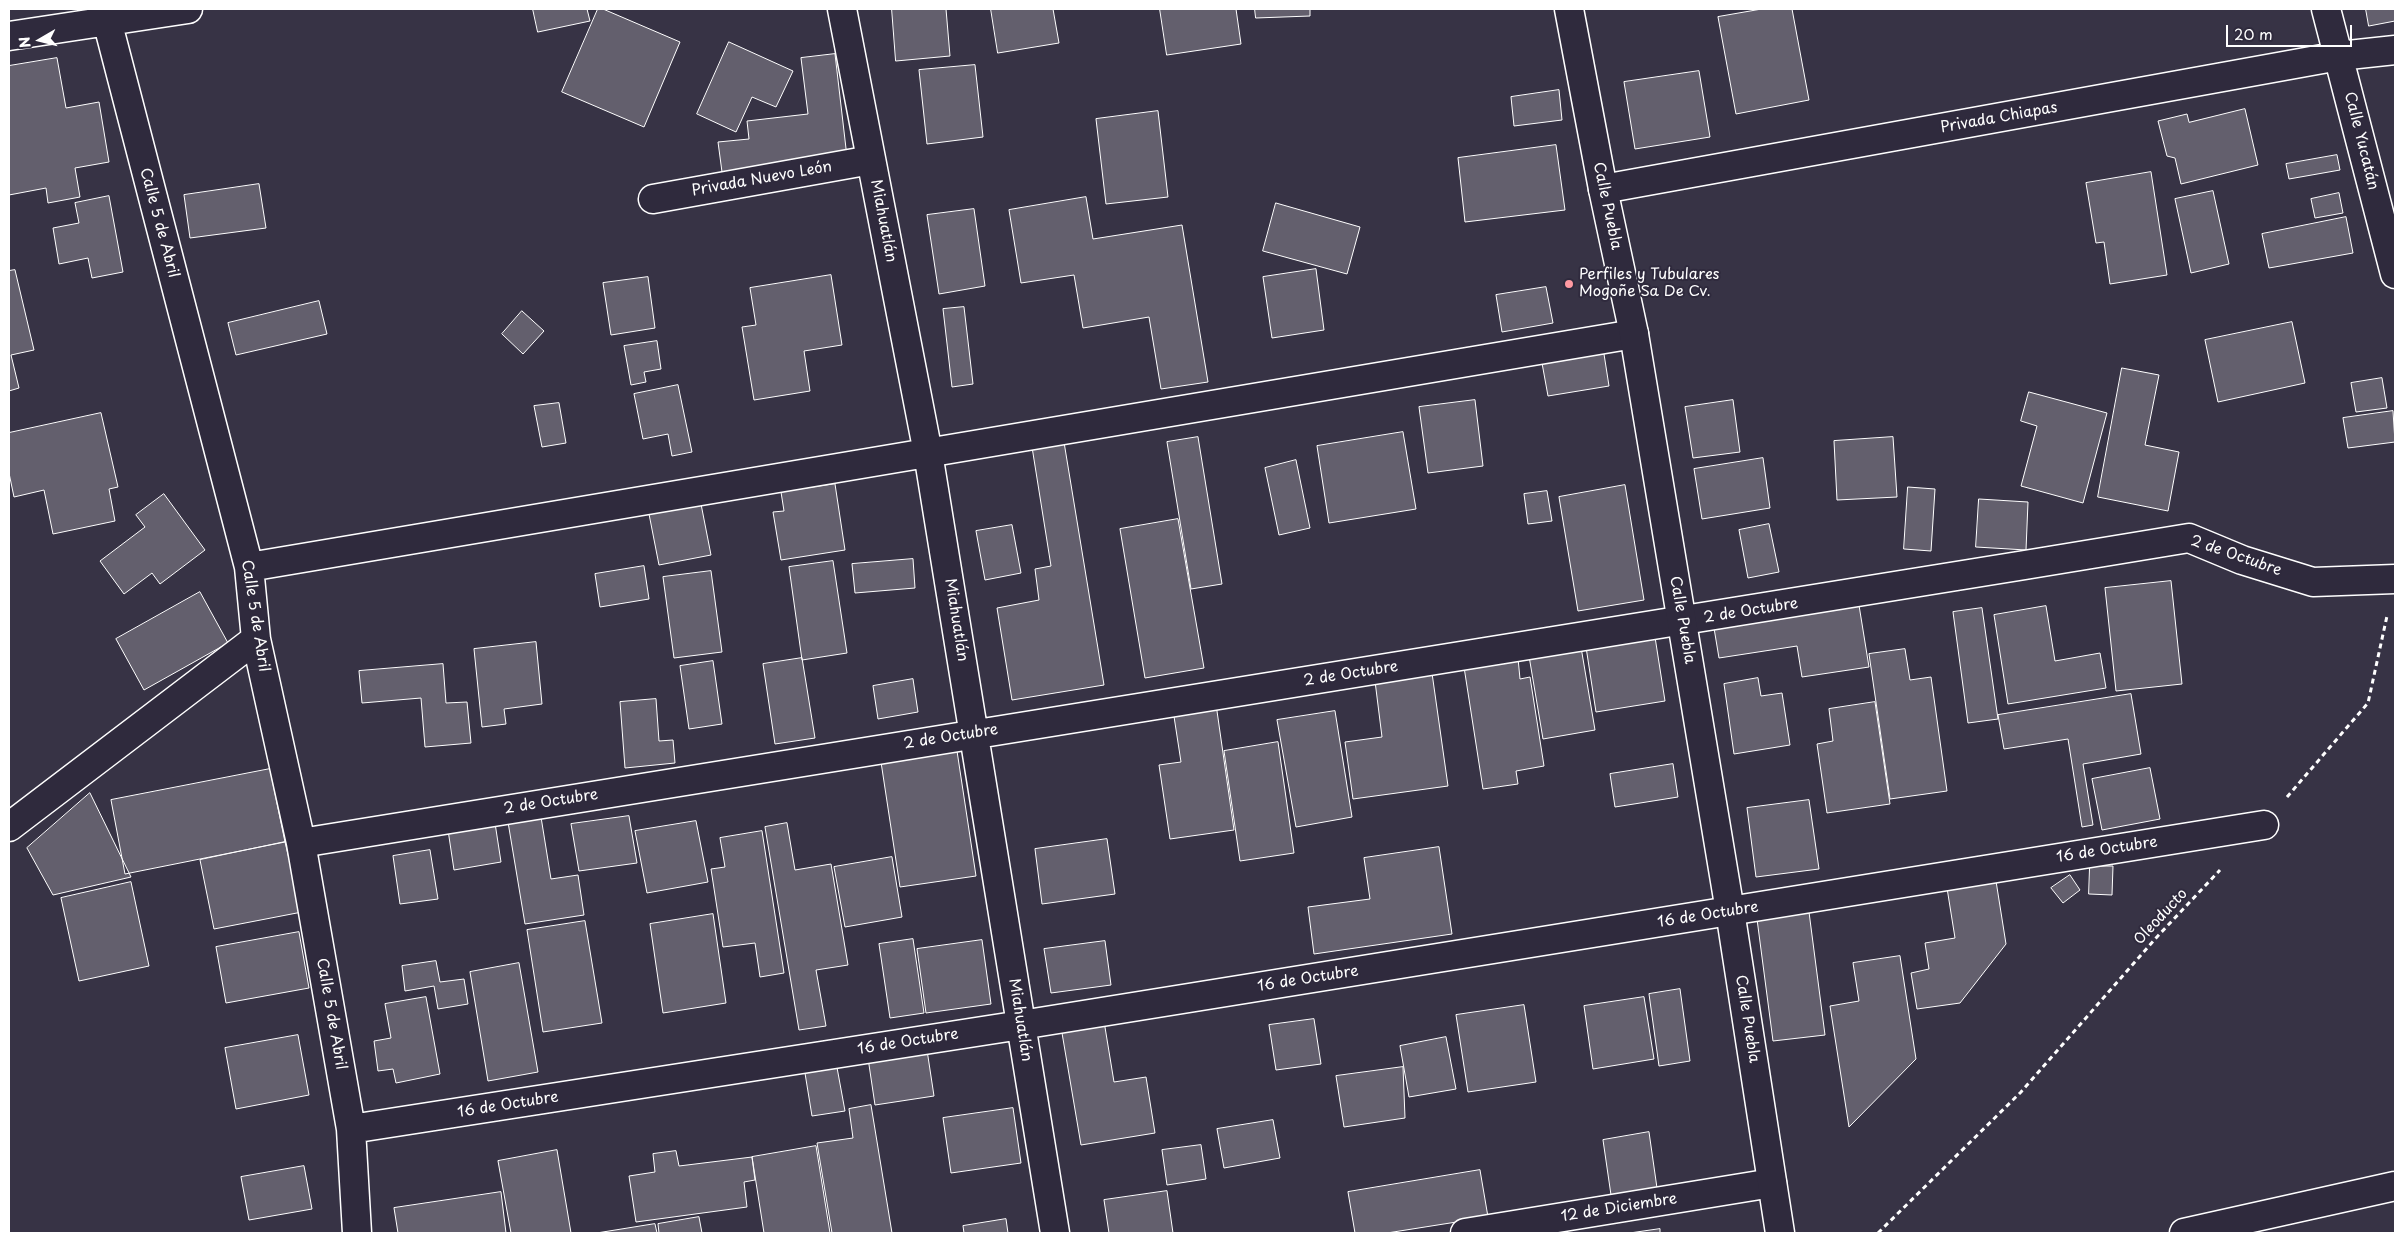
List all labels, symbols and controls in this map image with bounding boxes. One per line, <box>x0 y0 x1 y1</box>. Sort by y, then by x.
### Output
north arrow <box>15 15 65 65</box>
scale bar <box>2229 15 2355 47</box>
text: 20 m <box>2234 22 2273 45</box>
text: N <box>13 35 36 49</box>
street label: Calle Yucatán <box>2340 90 2382 192</box>
street label: Privada Chiapas <box>1939 99 2059 137</box>
street label: Privada Nuevo León <box>691 158 833 200</box>
street label: Calle Puebla <box>1589 161 1625 251</box>
street label: Calle 5 de Abril <box>136 166 182 280</box>
street label: Miahuatlán <box>866 178 900 264</box>
place label: Perfiles y Tubulares Mogoñe Sa De Cv. <box>1579 266 1719 301</box>
marker: Perfiles y Tubulares Mogoñe Sa De Cv. <box>1563 278 1575 290</box>
street label: 2 de Octubre <box>2188 532 2284 580</box>
street label: Calle 5 de Abril <box>237 559 273 673</box>
street label: Calle Puebla <box>1665 575 1699 665</box>
street label: Miahuatlán <box>941 577 971 663</box>
street label: 2 de Octubre <box>1703 595 1799 627</box>
street label: 2 de Octubre <box>1303 658 1399 690</box>
street label: 2 de Octubre <box>903 721 999 753</box>
street label: 2 de Octubre <box>503 786 599 818</box>
street label: 16 de Octubre <box>2055 833 2159 867</box>
street label: Oleoducto <box>2130 885 2192 949</box>
street label: 16 de Octubre <box>1656 898 1760 932</box>
street label: Calle 5 de Abril <box>312 957 350 1071</box>
street label: 16 de Octubre <box>1256 962 1360 996</box>
street label: Calle Puebla <box>1731 974 1763 1064</box>
street label: Miahuatlán <box>1005 977 1035 1063</box>
street label: 16 de Octubre <box>856 1025 960 1059</box>
street label: 16 de Octubre <box>456 1088 560 1122</box>
street label: 12 de Diciembre <box>1560 1190 1678 1226</box>

